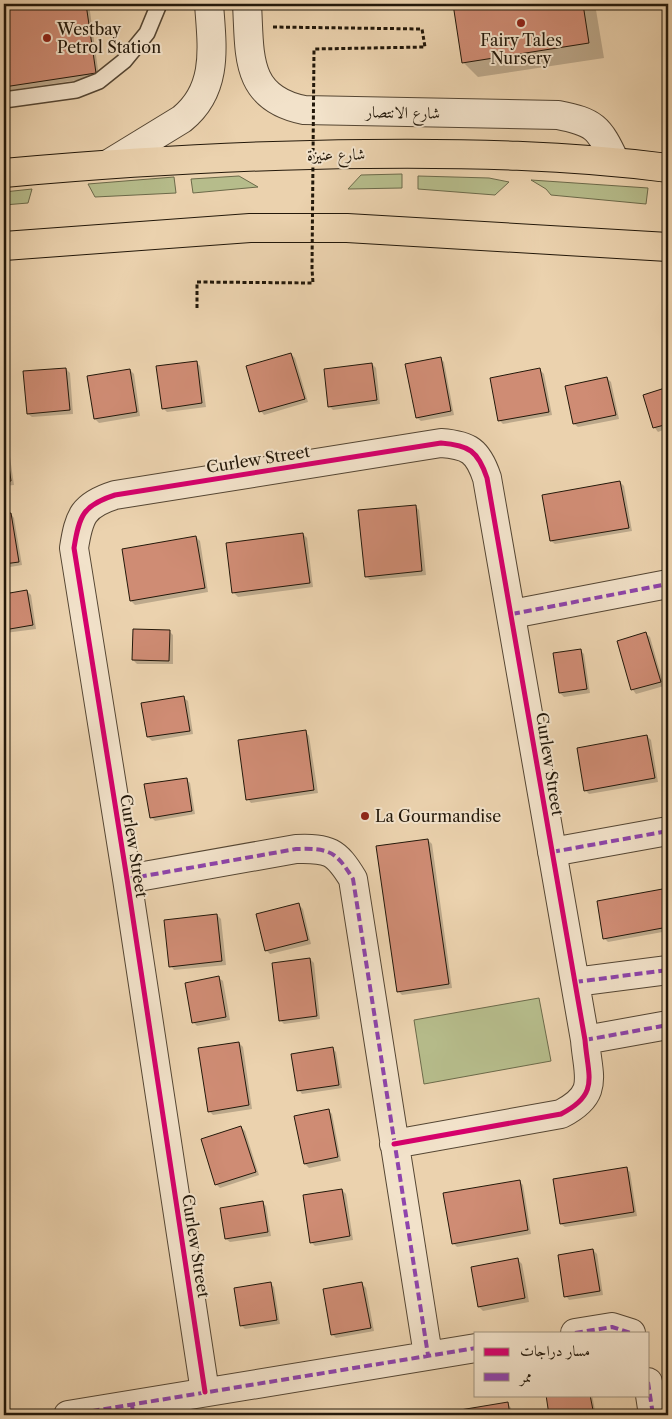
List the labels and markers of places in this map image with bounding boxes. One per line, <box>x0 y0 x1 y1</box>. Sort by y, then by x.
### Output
marker: Fairy Tales Nursery <box>515 17 527 29</box>
place label: Westbay Petrol Station <box>56 19 161 57</box>
place label: Fairy Tales Nursery <box>480 30 562 68</box>
marker: Westbay Petrol Station <box>41 32 53 44</box>
place label: La Gourmandise <box>375 806 501 826</box>
marker: La Gourmandise <box>359 810 371 822</box>

